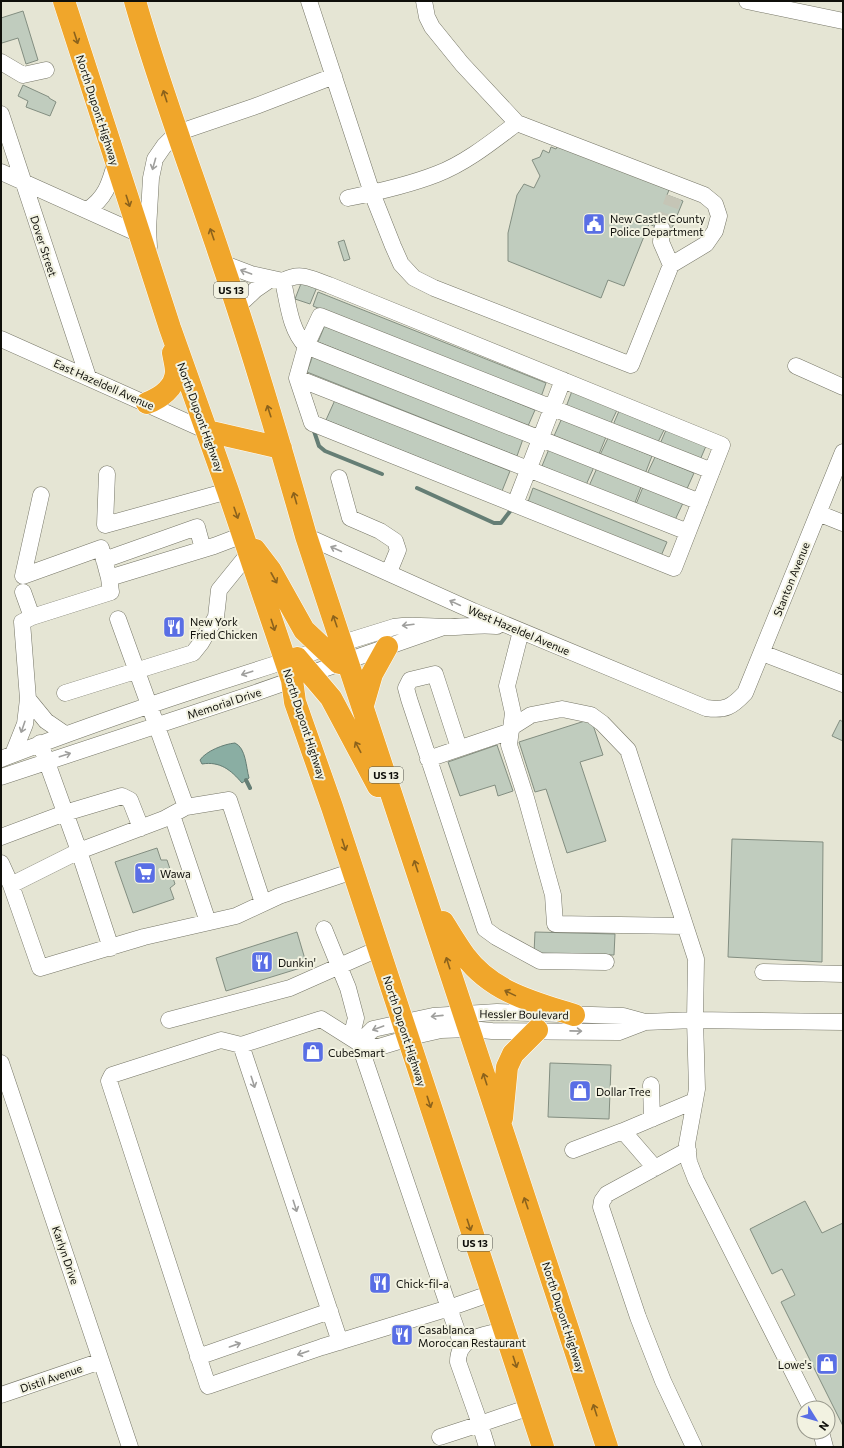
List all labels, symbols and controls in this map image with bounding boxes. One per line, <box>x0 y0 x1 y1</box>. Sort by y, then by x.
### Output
one-way arrow <box>73 31 80 44</box>
street label: North Dupont Highway <box>74 53 122 167</box>
one-way arrow <box>161 90 168 103</box>
one-way arrow <box>150 157 157 170</box>
one-way arrow <box>124 194 132 206</box>
public building icon: New Castle County Police Department <box>581 211 607 237</box>
place label: New Castle County Police Department <box>610 212 705 238</box>
street label: Dover Street <box>28 214 60 279</box>
one-way arrow <box>208 227 215 240</box>
one-way arrow <box>241 267 253 275</box>
road number: US 13 <box>214 282 248 298</box>
street label: East Hazeldell Avenue <box>52 356 156 412</box>
street label: North Dupont Highway <box>175 360 227 474</box>
one-way arrow <box>265 404 272 417</box>
one-way arrow <box>291 492 299 505</box>
one-way arrow <box>233 506 240 519</box>
street label: Stanton Avenue <box>770 540 812 618</box>
one-way arrow <box>331 545 343 553</box>
one-way arrow <box>271 572 279 584</box>
one-way arrow <box>449 599 461 606</box>
street label: West Hazeldel Avenue <box>466 603 572 657</box>
restaurant icon: New York Fried Chicken <box>161 614 187 640</box>
place label: New York Fried Chicken <box>190 615 258 641</box>
one-way arrow <box>330 615 338 627</box>
one-way arrow <box>270 618 277 631</box>
one-way arrow <box>402 621 415 629</box>
street label: North Dupont Highway <box>281 667 329 781</box>
one-way arrow <box>242 669 254 677</box>
street label: Memorial Drive <box>185 685 263 721</box>
one-way arrow <box>19 721 26 734</box>
one-way arrow <box>354 742 361 754</box>
one-way arrow <box>58 751 70 759</box>
road number: US 13 <box>369 767 403 783</box>
one-way arrow <box>341 838 348 851</box>
supermarket icon: Wawa <box>132 860 158 886</box>
one-way arrow <box>412 860 419 873</box>
place label: Wawa <box>160 867 191 880</box>
restaurant icon: Dunkin' <box>249 949 275 975</box>
place label: Dunkin' <box>278 956 316 969</box>
one-way arrow <box>444 957 451 970</box>
street label: North Dupont Highway <box>381 974 429 1088</box>
one-way arrow <box>505 989 517 996</box>
street label: Hessler Boulevard <box>479 1007 569 1021</box>
one-way arrow <box>431 1012 444 1019</box>
one-way arrow <box>372 1025 385 1032</box>
one-way arrow <box>569 1027 582 1035</box>
shop icon: CubeSmart <box>300 1039 326 1065</box>
place label: CubeSmart <box>328 1046 385 1059</box>
one-way arrow <box>481 1073 489 1085</box>
one-way arrow <box>250 1076 258 1088</box>
shop icon: Dollar Tree <box>567 1078 593 1104</box>
place label: Dollar Tree <box>596 1085 651 1098</box>
one-way arrow <box>425 1095 433 1107</box>
one-way arrow <box>522 1197 530 1209</box>
one-way arrow <box>291 1199 299 1211</box>
one-way arrow <box>466 1219 474 1231</box>
street label: Karlyn Drive <box>50 1224 82 1286</box>
road number: US 13 <box>458 1235 492 1251</box>
street label: North Dupont Highway <box>540 1260 588 1374</box>
restaurant icon: Chick-fil-a <box>367 1270 393 1296</box>
place label: Chick-fil-a <box>396 1277 449 1290</box>
restaurant icon: Casablanca Moroccan Restaurant <box>389 1322 415 1348</box>
place label: Casablanca Moroccan Restaurant <box>418 1323 526 1349</box>
one-way arrow <box>229 1340 241 1348</box>
one-way arrow <box>297 1350 309 1358</box>
shop icon: Lowe's <box>814 1351 840 1377</box>
one-way arrow <box>511 1355 519 1367</box>
place label: Lowe's <box>778 1358 812 1371</box>
street label: Distil Avenue <box>18 1361 84 1395</box>
north arrow <box>796 1400 836 1440</box>
one-way arrow <box>591 1404 598 1417</box>
text: N <box>817 1419 832 1434</box>

